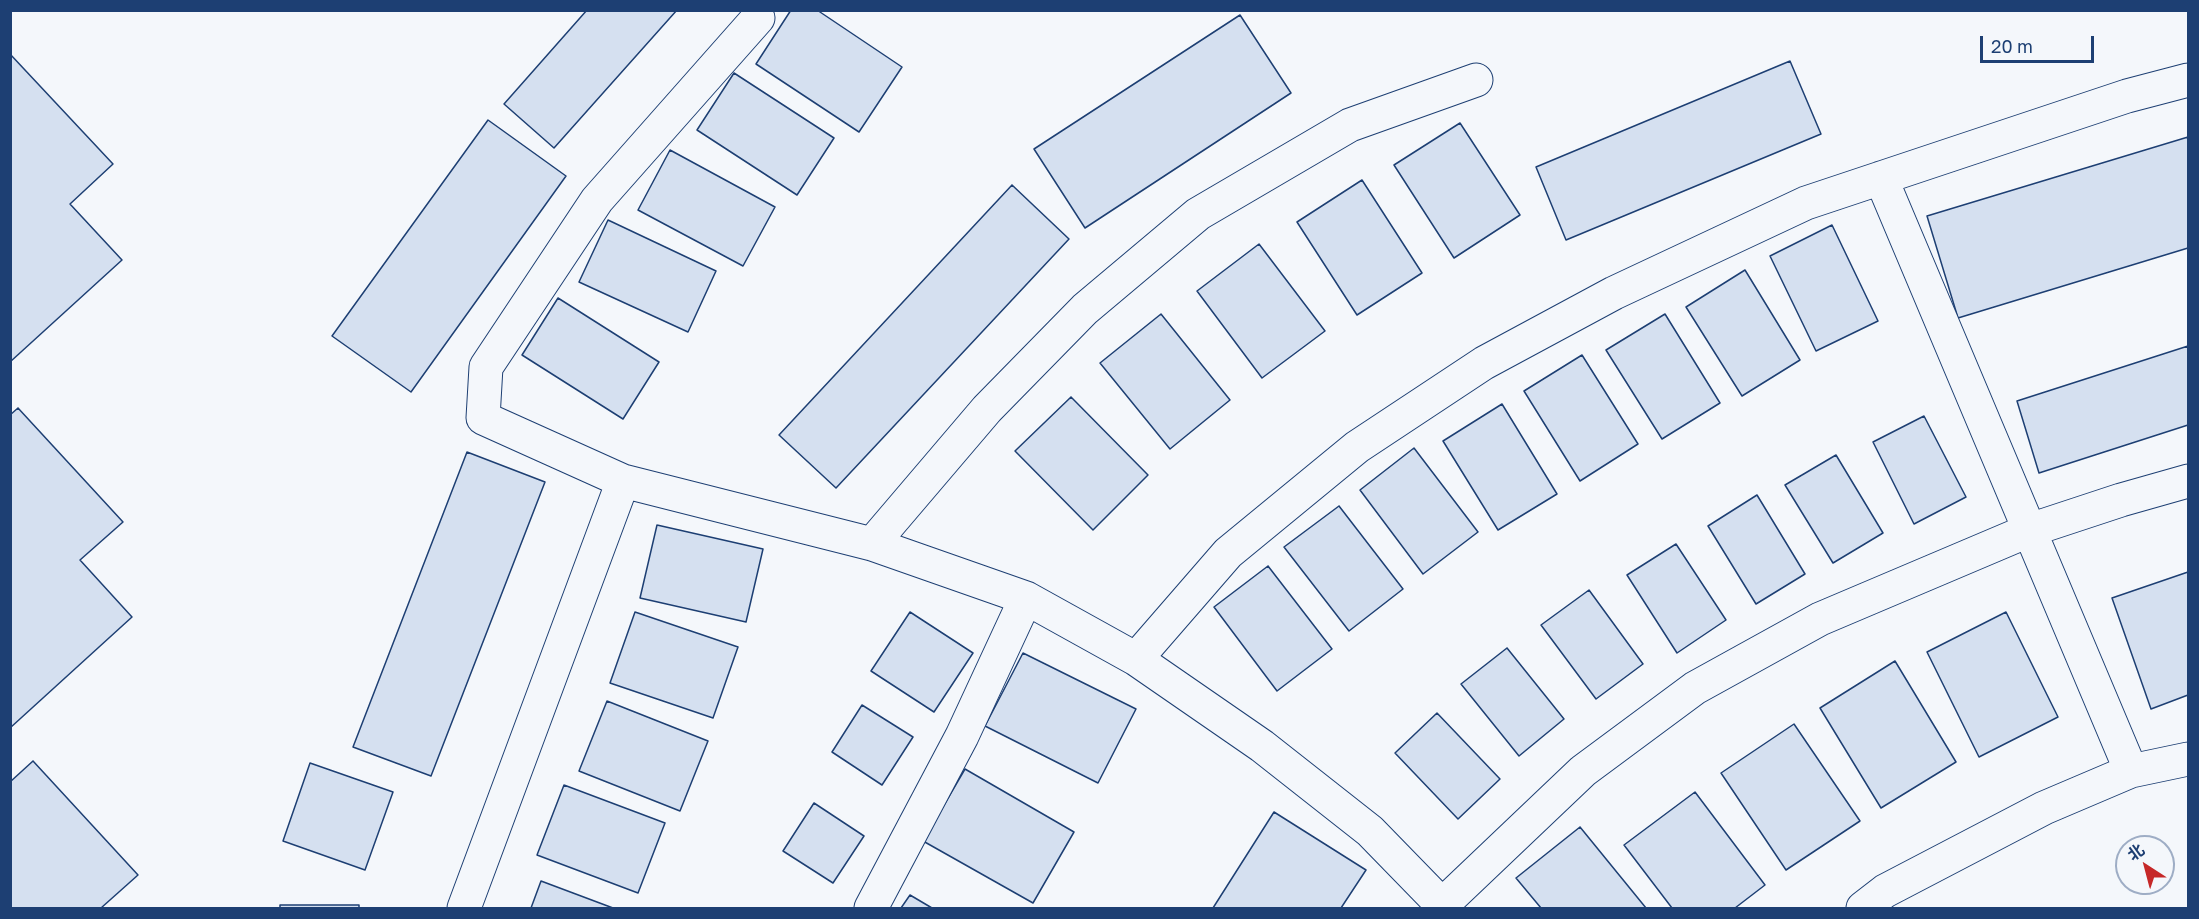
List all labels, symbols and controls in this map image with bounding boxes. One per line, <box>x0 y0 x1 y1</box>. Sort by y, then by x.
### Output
scale bar <box>1983 24 2097 62</box>
text: 20 m <box>1991 35 2033 57</box>
north arrow <box>2115 835 2175 895</box>
text: 北 <box>2123 839 2148 865</box>

